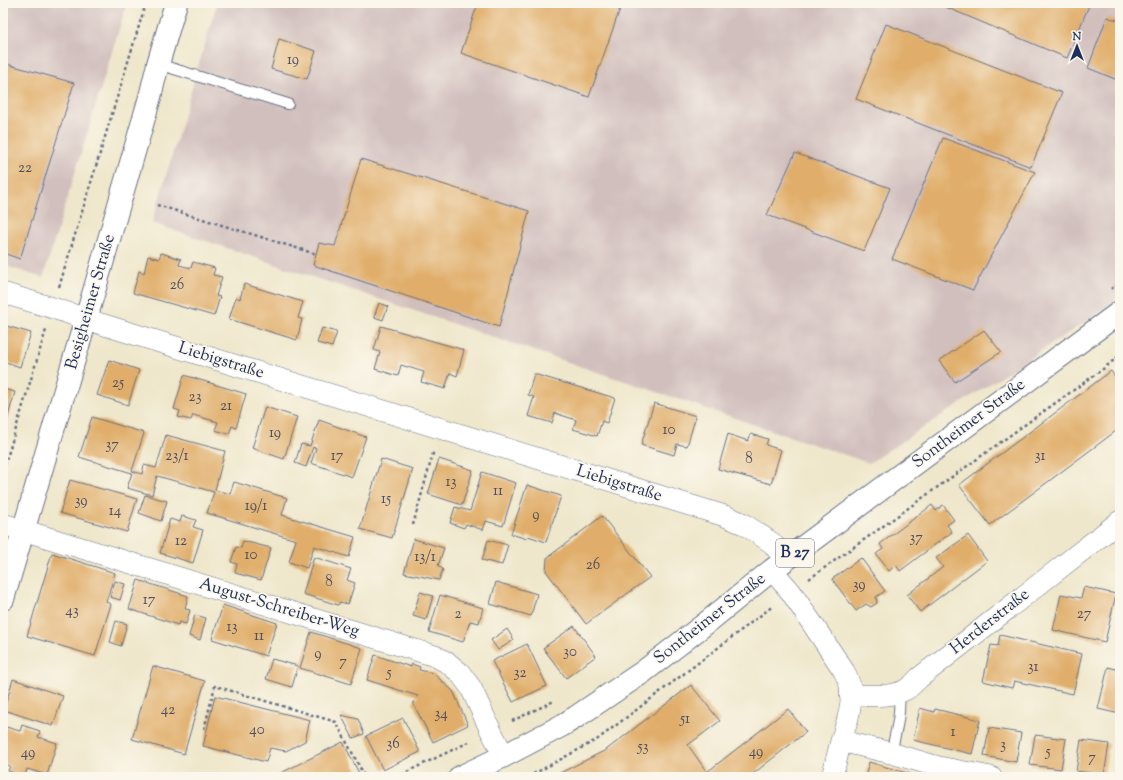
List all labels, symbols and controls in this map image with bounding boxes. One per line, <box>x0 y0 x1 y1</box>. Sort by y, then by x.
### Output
north arrow <box>1057 26 1097 66</box>
text: N <box>1072 29 1082 45</box>
house number: 19 <box>287 50 299 71</box>
house number: 22 <box>18 158 32 179</box>
street label: Besigheimer Straße <box>60 231 122 372</box>
house number: 26 <box>170 275 184 296</box>
street label: Liebigstraße <box>175 337 267 385</box>
house number: 25 <box>112 373 124 394</box>
street label: Sontheimer Straße <box>907 373 1031 475</box>
house number: 23 <box>188 387 202 408</box>
house number: 21 <box>220 396 232 417</box>
house number: 10 <box>663 420 676 441</box>
house number: 19 <box>269 423 281 444</box>
house number: 37 <box>105 435 119 456</box>
house number: 23/1 <box>165 446 189 467</box>
house number: 17 <box>331 446 344 467</box>
house number: 31 <box>1034 446 1046 467</box>
house number: 8 <box>745 449 753 470</box>
street label: Liebigstraße <box>573 460 665 508</box>
house number: 13 <box>445 472 457 493</box>
house number: 11 <box>493 481 503 502</box>
house number: 15 <box>381 489 391 510</box>
house number: 39 <box>74 491 88 512</box>
house number: 19/1 <box>245 496 267 517</box>
house number: 14 <box>109 501 122 522</box>
house number: 9 <box>532 505 540 526</box>
house number: 37 <box>909 528 923 549</box>
house number: 12 <box>175 531 187 552</box>
road number: B 27 <box>776 539 814 567</box>
house number: 10 <box>245 545 258 566</box>
house number: 13/1 <box>414 547 436 568</box>
house number: 26 <box>586 555 600 576</box>
street label: Sontheimer Straße <box>649 567 771 670</box>
street label: August-Schreiber-Weg <box>196 572 362 644</box>
house number: 8 <box>325 572 333 593</box>
house number: 39 <box>852 575 866 596</box>
street label: Herderstraße <box>945 583 1035 661</box>
house number: 17 <box>143 590 156 611</box>
house number: 43 <box>65 601 79 622</box>
house number: 2 <box>454 604 462 625</box>
house number: 27 <box>1077 604 1092 625</box>
house number: 13 <box>226 617 238 638</box>
house number: 11 <box>254 626 264 647</box>
house number: 30 <box>563 642 577 663</box>
house number: 9 <box>314 644 322 665</box>
house number: 7 <box>339 652 347 673</box>
house number: 31 <box>1027 657 1039 678</box>
house number: 5 <box>385 663 392 684</box>
house number: 32 <box>513 663 527 684</box>
house number: 42 <box>161 700 175 721</box>
house number: 34 <box>434 704 448 725</box>
house number: 51 <box>679 709 690 730</box>
house number: 40 <box>249 720 265 741</box>
house number: 1 <box>950 722 956 743</box>
house number: 36 <box>386 734 400 755</box>
house number: 3 <box>1000 735 1006 756</box>
house number: 53 <box>636 737 649 758</box>
house number: 49 <box>749 742 763 763</box>
house number: 5 <box>1044 742 1051 763</box>
house number: 49 <box>21 743 35 764</box>
house number: 7 <box>1088 748 1096 769</box>

